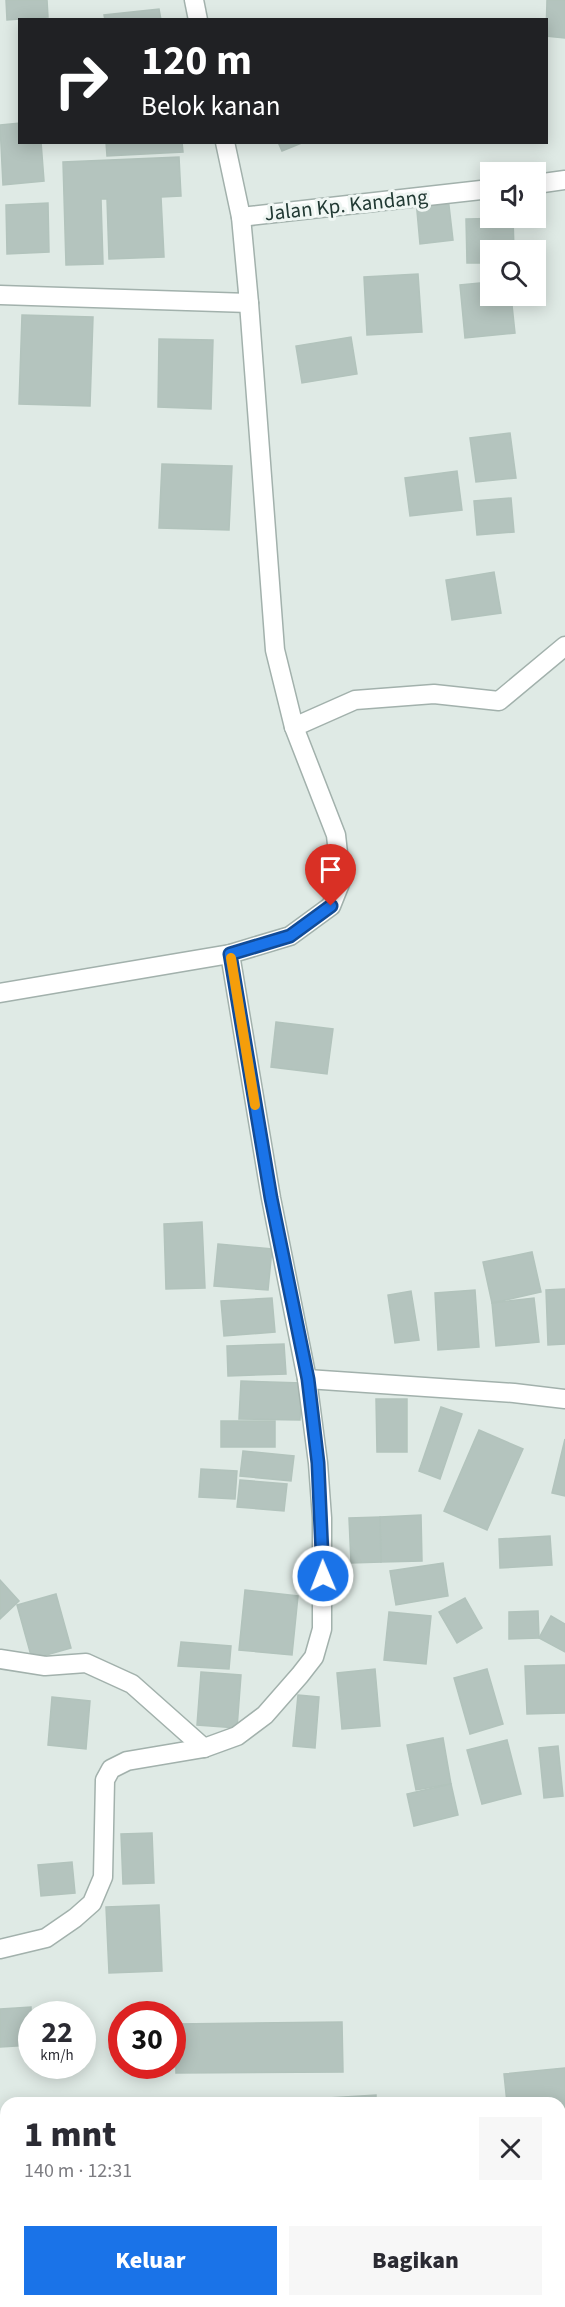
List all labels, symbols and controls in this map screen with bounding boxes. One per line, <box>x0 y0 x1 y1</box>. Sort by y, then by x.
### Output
text: 120 m <box>141 31 252 91</box>
icon: right <box>42 42 120 120</box>
text: Belok kanan <box>141 87 280 126</box>
map controls <box>480 162 546 306</box>
button: sound <box>480 162 546 228</box>
street label: Jalan Kp. Kandang <box>263 181 429 228</box>
button: search <box>480 240 546 306</box>
pin <box>305 844 356 906</box>
icon: arrive <box>314 853 347 886</box>
position arrow <box>291 1544 355 1608</box>
speed limit sign: 30 <box>108 2001 186 2079</box>
text: 22 <box>41 2011 73 2054</box>
text: km/h <box>40 2045 74 2066</box>
text: 1 mnt <box>24 2109 116 2160</box>
button: close <box>479 2117 542 2180</box>
text: 140 m · 12:31 <box>24 2157 132 2185</box>
button: Keluar <box>24 2226 277 2295</box>
button: Bagikan <box>289 2226 542 2295</box>

